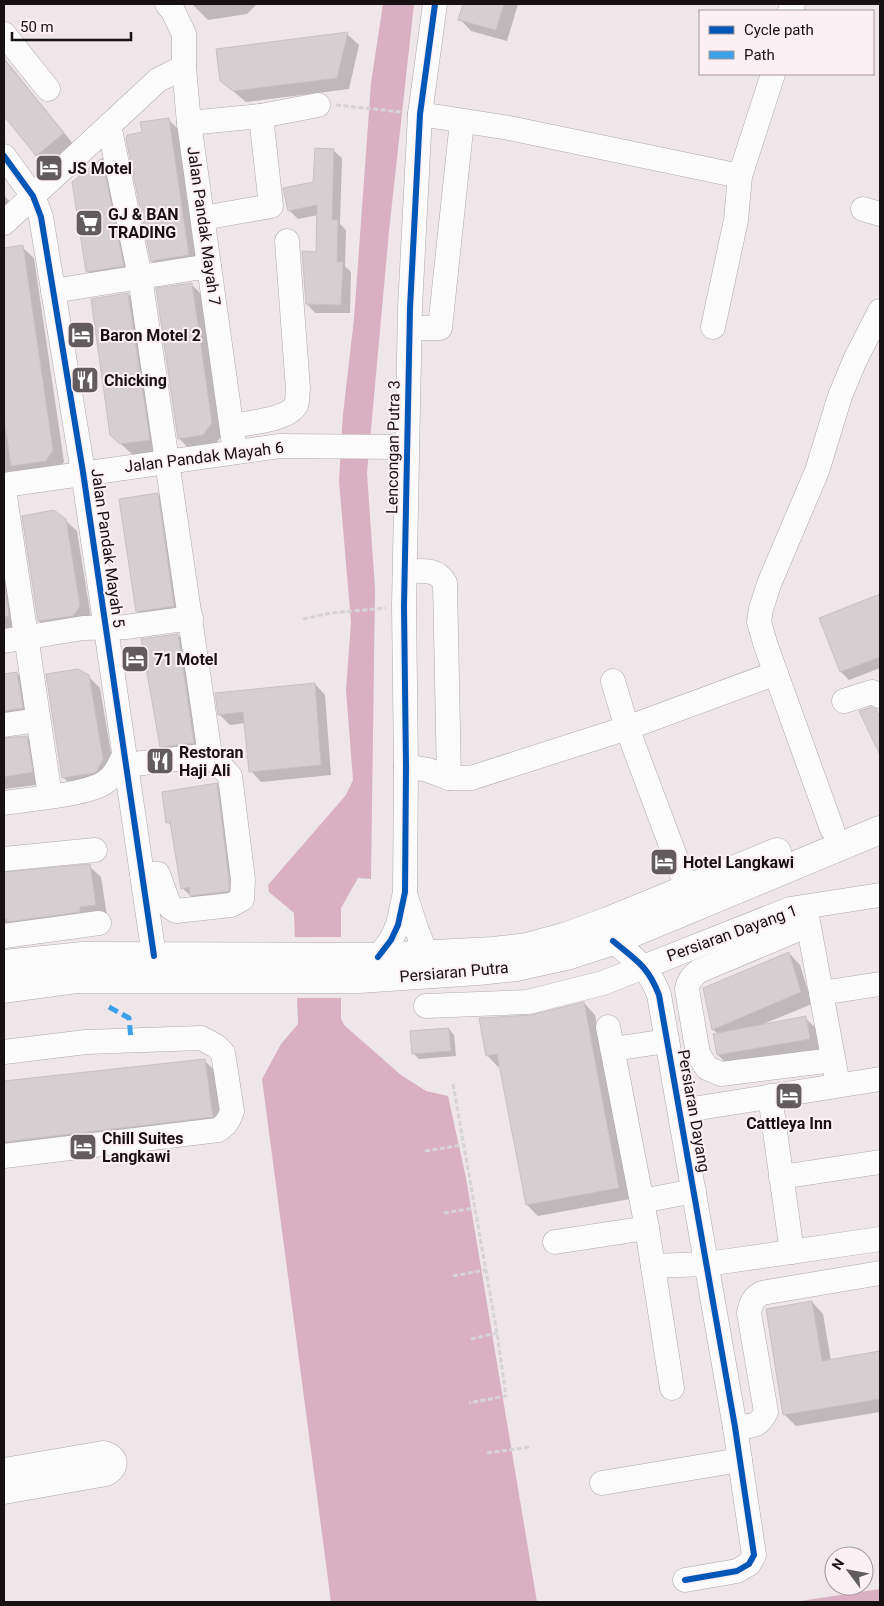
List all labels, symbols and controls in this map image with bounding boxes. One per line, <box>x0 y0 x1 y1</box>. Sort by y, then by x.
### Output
scale bar <box>12 10 131 42</box>
legend <box>699 10 874 75</box>
text: 50 m <box>20 18 54 36</box>
text: Cycle path <box>744 21 814 39</box>
text: Path <box>744 46 775 64</box>
street label: Jalan Pandak Mayah 7 <box>183 145 225 307</box>
hotel icon: JS Motel <box>34 153 64 183</box>
place label: JS Motel <box>68 159 132 178</box>
place label: GJ & BAN TRADING <box>108 205 179 242</box>
supermarket icon: GJ & BAN TRADING <box>74 208 104 238</box>
hotel icon: Baron Motel 2 <box>66 320 96 350</box>
place label: Baron Motel 2 <box>100 326 201 345</box>
restaurant icon: Chicking <box>70 365 100 395</box>
place label: Chicking <box>104 371 167 390</box>
street label: Lencongan Putra 3 <box>382 380 404 514</box>
street label: Jalan Pandak Mayah 6 <box>123 438 285 476</box>
street label: Jalan Pandak Mayah 5 <box>87 467 129 629</box>
hotel icon: 71 Motel <box>120 644 150 674</box>
place label: 71 Motel <box>154 650 218 669</box>
place label: Restoran Haji Ali <box>179 743 244 780</box>
restaurant icon: Restoran Haji Ali <box>145 746 175 776</box>
hotel icon: Hotel Langkawi <box>649 847 679 877</box>
place label: Hotel Langkawi <box>683 853 794 872</box>
street label: Persiaran Dayang 1 <box>664 901 800 965</box>
street label: Persiaran Putra <box>399 958 509 986</box>
street label: Persiaran Dayang <box>674 1048 714 1174</box>
hotel icon: Cattleya Inn <box>774 1081 804 1111</box>
place label: Cattleya Inn <box>746 1114 832 1133</box>
place label: Chill Suites Langkawi <box>102 1129 183 1166</box>
hotel icon: Chill Suites Langkawi <box>68 1132 98 1162</box>
north arrow <box>824 1546 874 1596</box>
text: N <box>829 1556 847 1573</box>

